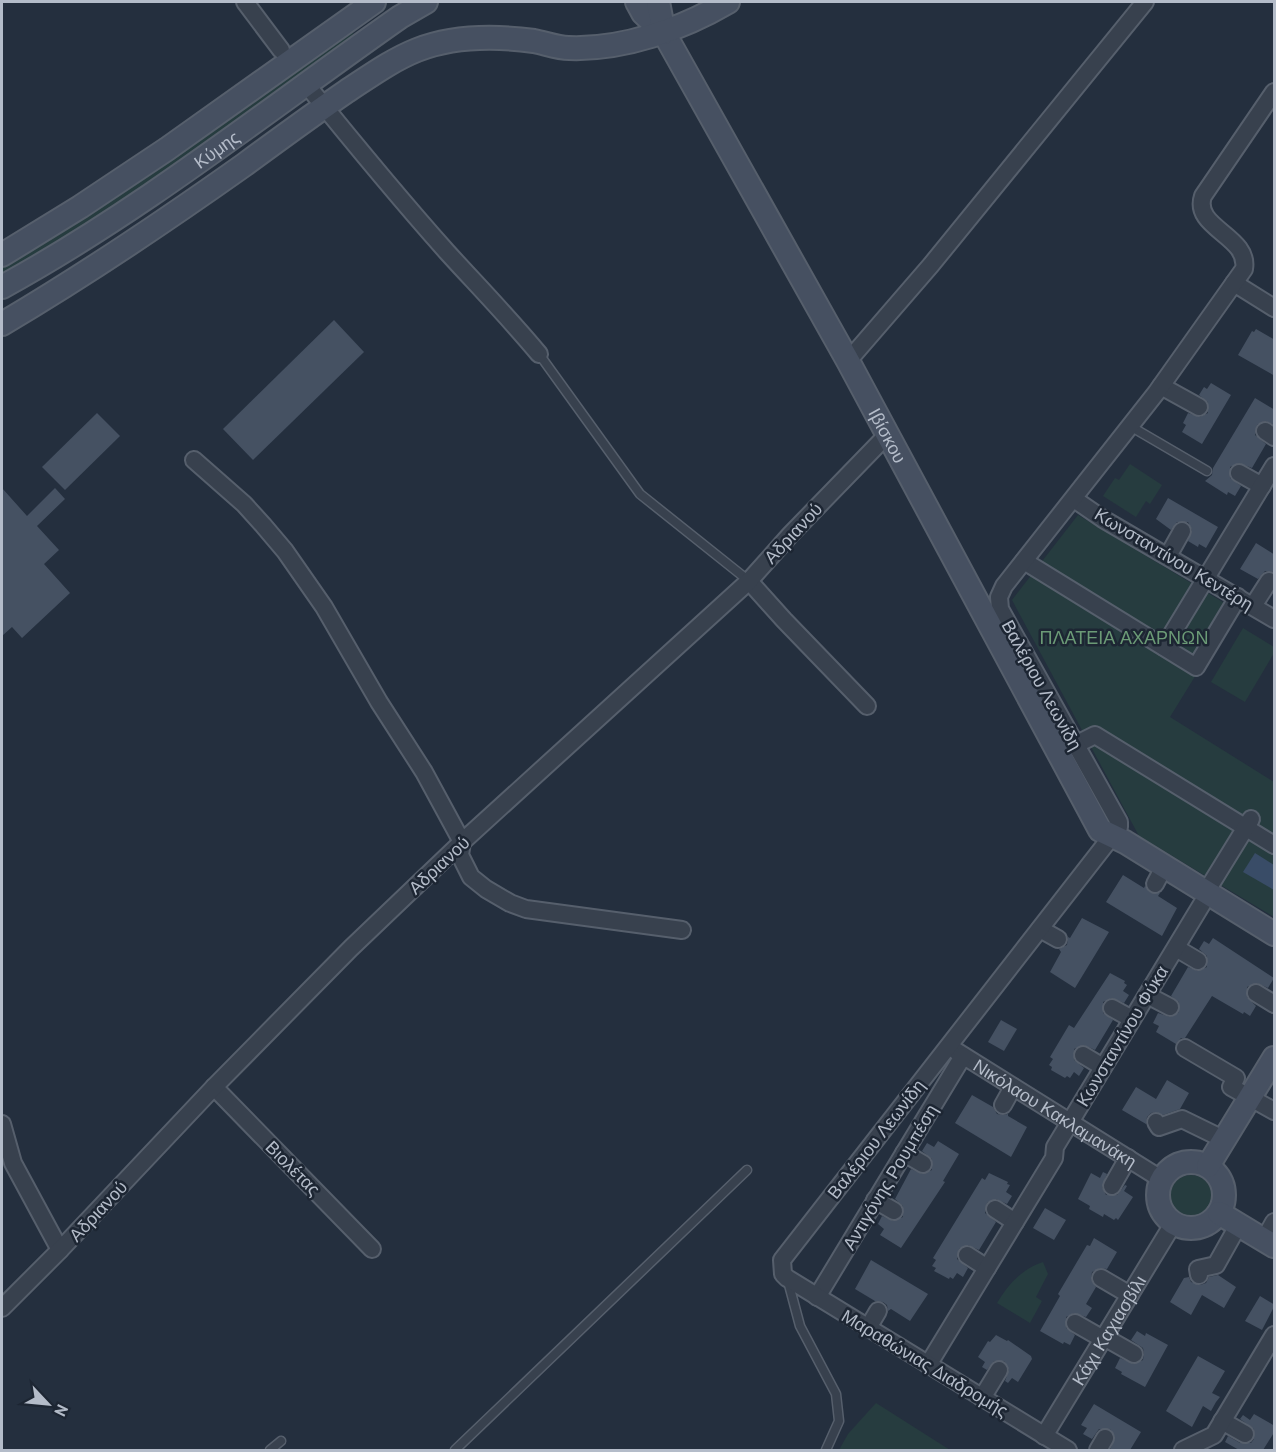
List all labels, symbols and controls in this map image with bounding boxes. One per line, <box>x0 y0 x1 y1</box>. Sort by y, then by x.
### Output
street label: Κύμης <box>189 125 244 173</box>
street label: Ιβίσκου <box>864 404 912 467</box>
street label: Αδριανού <box>759 498 827 568</box>
street label: Κωνσταντίνου Κεντέρη <box>1090 502 1258 616</box>
street label: Βαλέριου Λεωνίδη <box>997 616 1087 754</box>
park label: ΠΛΑΤΕΙΑ ΑΧΑΡΝΩΝ <box>1040 626 1208 649</box>
street label: Αδριανού <box>404 831 474 899</box>
street label: Κωνσταντίνου Φύκα <box>1071 961 1173 1111</box>
street label: Νικόλαου Κακλαμανάκη <box>969 1053 1141 1173</box>
street label: Βαλέριου Λεωνίδη <box>822 1075 930 1203</box>
street label: Αντιγόνης Ρουμπέση <box>837 1100 943 1254</box>
street label: Βιολέτας <box>261 1136 326 1201</box>
street label: Αδριανού <box>64 1176 132 1246</box>
street label: Κάχι Καχιασβίλι <box>1066 1271 1151 1389</box>
street label: Μαραθώνιας Διαδρομής <box>837 1304 1013 1422</box>
north arrow <box>18 1374 78 1434</box>
text: N <box>50 1401 73 1420</box>

